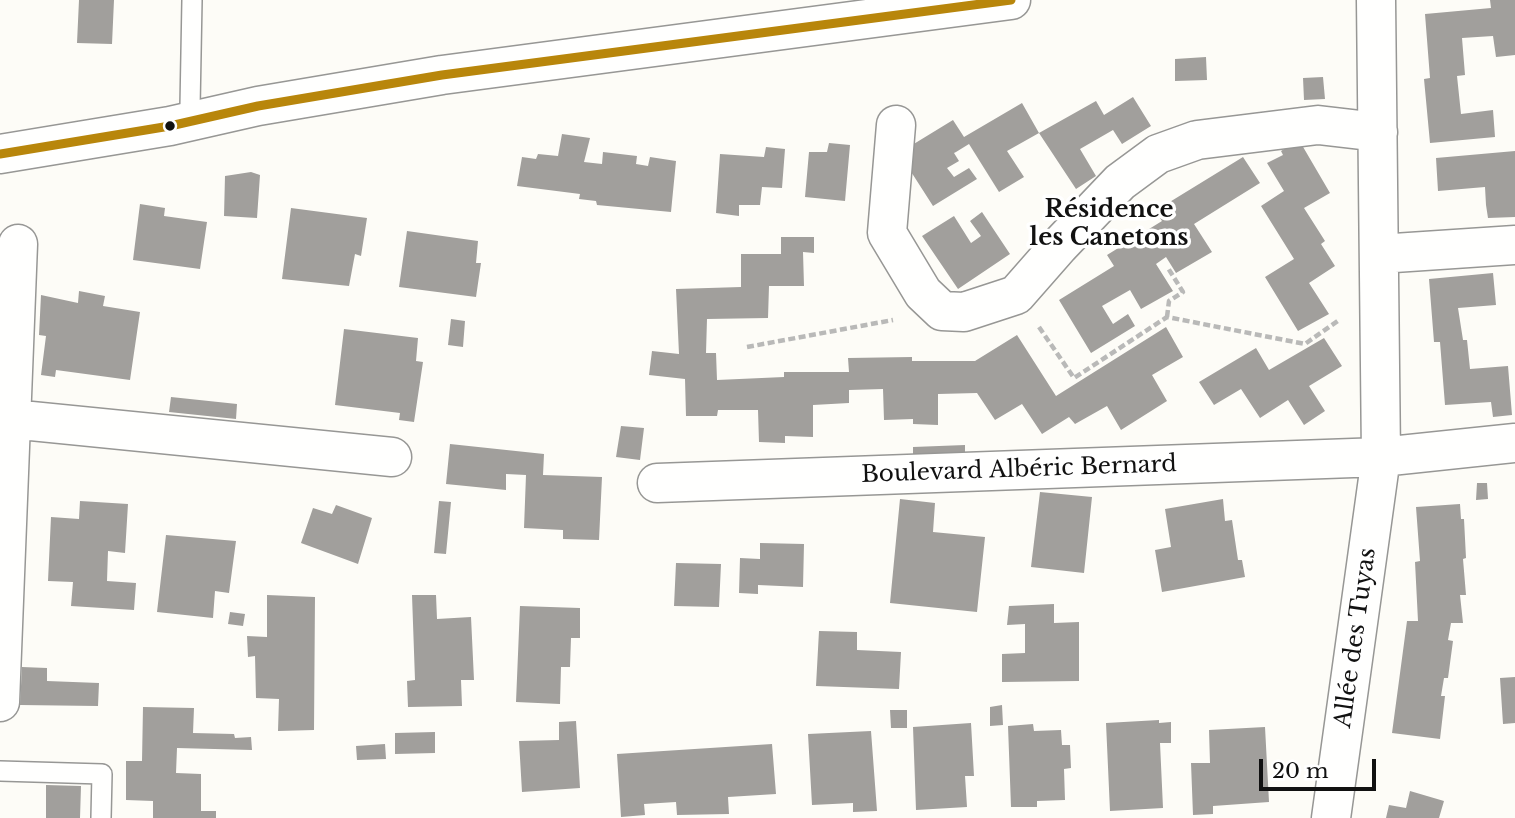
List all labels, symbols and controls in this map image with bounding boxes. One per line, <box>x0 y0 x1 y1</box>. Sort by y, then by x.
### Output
unlabelled marker <box>163 119 177 133</box>
district label: Résidence les Canetons <box>1030 196 1188 252</box>
street label: Boulevard Albéric Bernard <box>861 451 1177 489</box>
street label: Allée des Tuyas <box>1330 546 1382 730</box>
scale bar <box>1263 744 1380 788</box>
text: 20 m <box>1272 758 1329 784</box>

